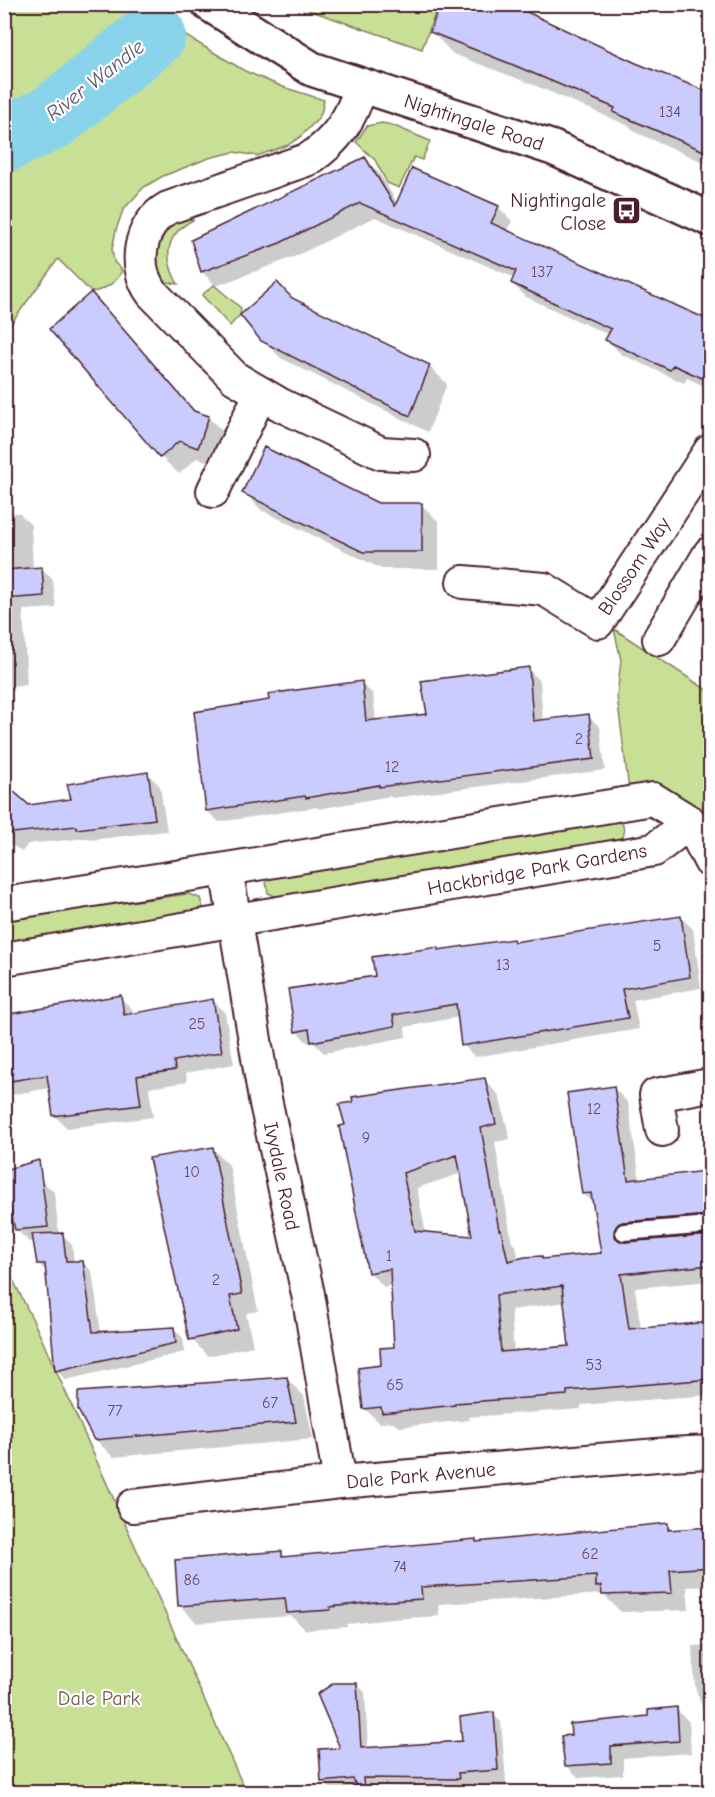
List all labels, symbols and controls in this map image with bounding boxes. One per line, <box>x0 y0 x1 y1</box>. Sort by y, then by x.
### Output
water label: River Wandle <box>41 34 149 126</box>
street label: Nightingale Road <box>401 89 547 156</box>
house number: 134 <box>659 103 681 121</box>
place label: Nightingale Close <box>510 189 606 235</box>
bus stop icon: Nightingale Close <box>611 195 643 227</box>
house number: 137 <box>531 263 553 281</box>
street label: Blossom Way <box>593 513 676 619</box>
house number: 2 <box>575 730 583 748</box>
house number: 12 <box>385 758 399 776</box>
street label: Hackbridge Park Gardens <box>426 839 648 900</box>
house number: 5 <box>653 937 661 955</box>
house number: 13 <box>496 956 510 974</box>
house number: 25 <box>188 1015 206 1033</box>
house number: 12 <box>587 1100 601 1118</box>
street label: Ivydale Road <box>259 1120 304 1232</box>
house number: 9 <box>362 1129 370 1147</box>
house number: 10 <box>184 1163 200 1181</box>
house number: 1 <box>386 1247 392 1265</box>
house number: 2 <box>212 1271 220 1289</box>
house number: 53 <box>586 1356 602 1374</box>
house number: 65 <box>386 1376 404 1394</box>
house number: 67 <box>262 1394 279 1412</box>
house number: 77 <box>107 1402 123 1420</box>
street label: Dale Park Avenue <box>345 1458 497 1493</box>
house number: 62 <box>581 1545 599 1563</box>
house number: 74 <box>393 1558 407 1576</box>
house number: 86 <box>184 1571 200 1589</box>
park label: Dale Park <box>58 1687 140 1710</box>

